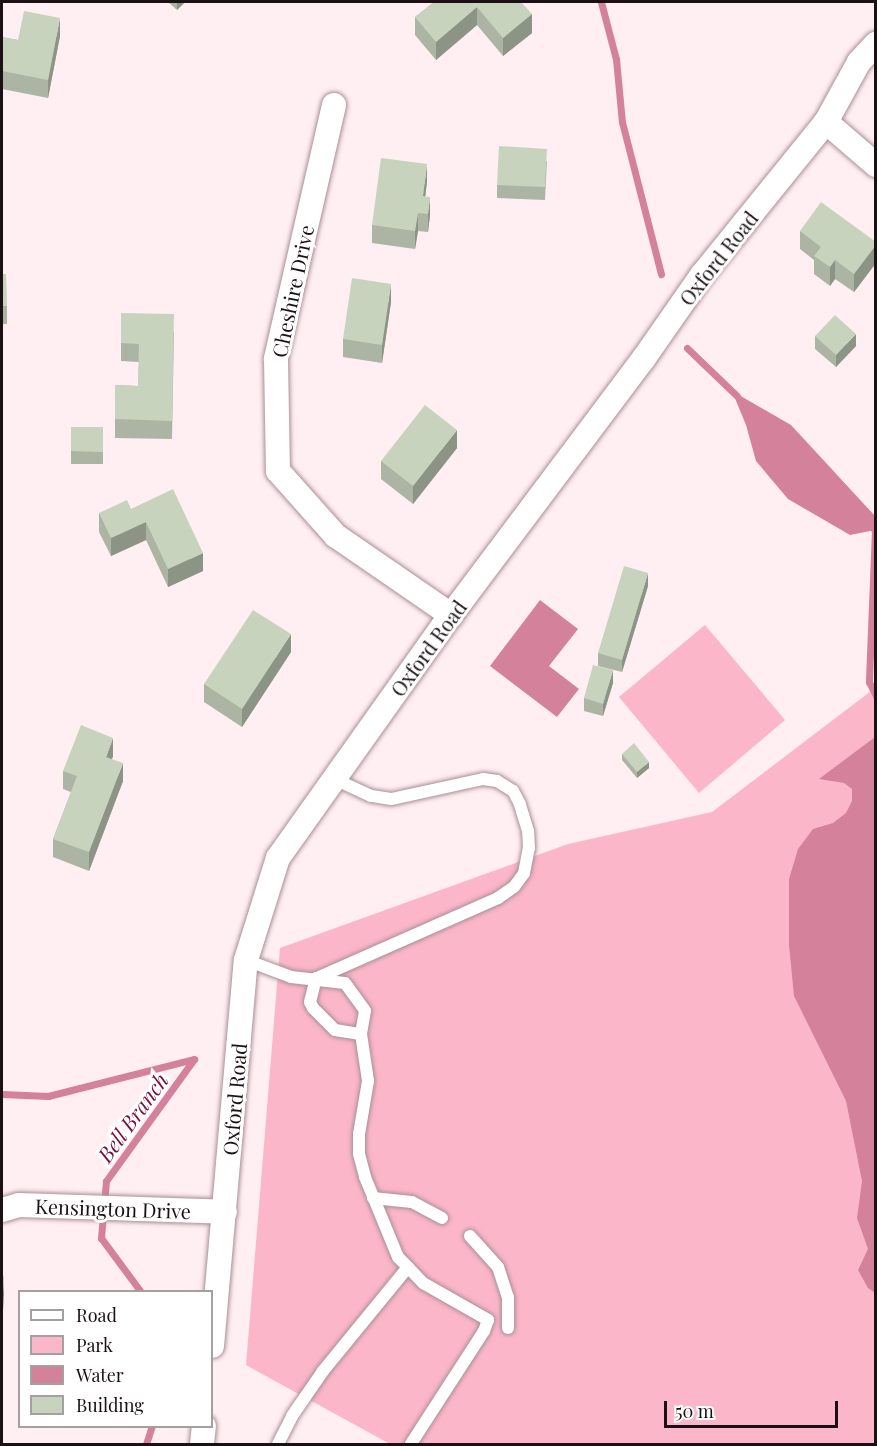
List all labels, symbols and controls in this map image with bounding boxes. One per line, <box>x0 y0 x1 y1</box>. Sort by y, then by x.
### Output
street label: Oxford Road <box>674 206 762 310</box>
street label: Cheshire Drive <box>266 223 318 359</box>
street label: Oxford Road <box>385 595 471 701</box>
street label: Oxford Road <box>217 1042 251 1156</box>
water label: Bell Branch <box>91 1067 173 1167</box>
street label: Kensington Drive <box>35 1193 191 1223</box>
legend <box>18 1290 213 1428</box>
text: Road <box>76 1303 117 1327</box>
text: Park <box>76 1333 113 1357</box>
text: Water <box>76 1363 124 1387</box>
scale bar <box>667 1389 841 1427</box>
text: Building <box>76 1393 144 1417</box>
text: 50 m <box>675 1399 714 1423</box>

